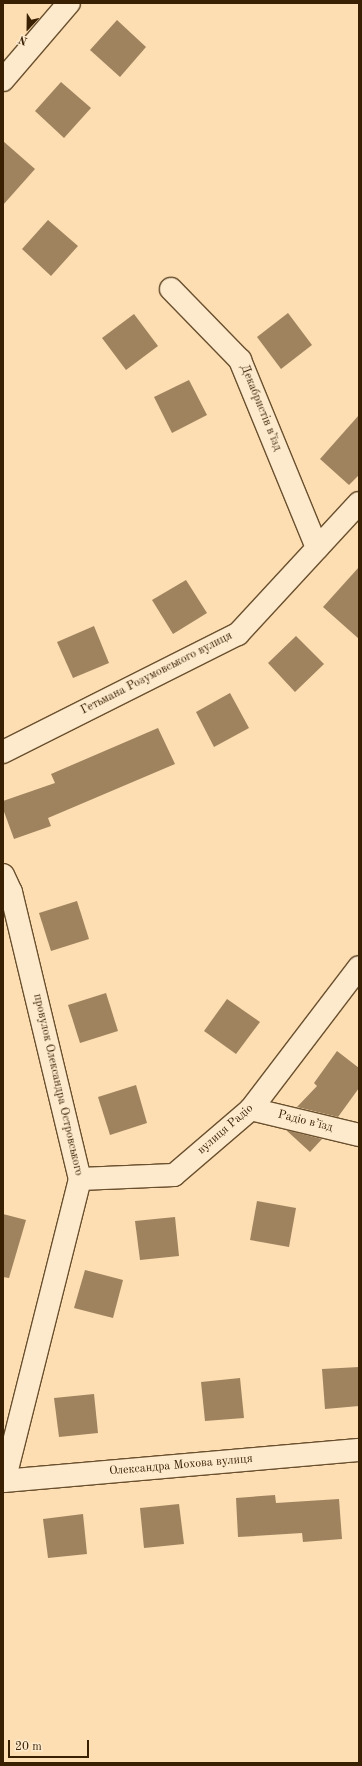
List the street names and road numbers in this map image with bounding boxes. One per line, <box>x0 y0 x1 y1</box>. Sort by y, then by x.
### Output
street label: Декабристів в’їзд <box>236 363 284 453</box>
street label: Гетьмана Розумовського вулиця <box>79 629 235 719</box>
street label: провулок Олександра Островського <box>29 993 85 1177</box>
street label: вулиця Радіо <box>195 1102 257 1158</box>
street label: Радіо в’їзд <box>276 1108 334 1136</box>
street label: Олександра Мохова вулиця <box>109 1453 253 1479</box>

